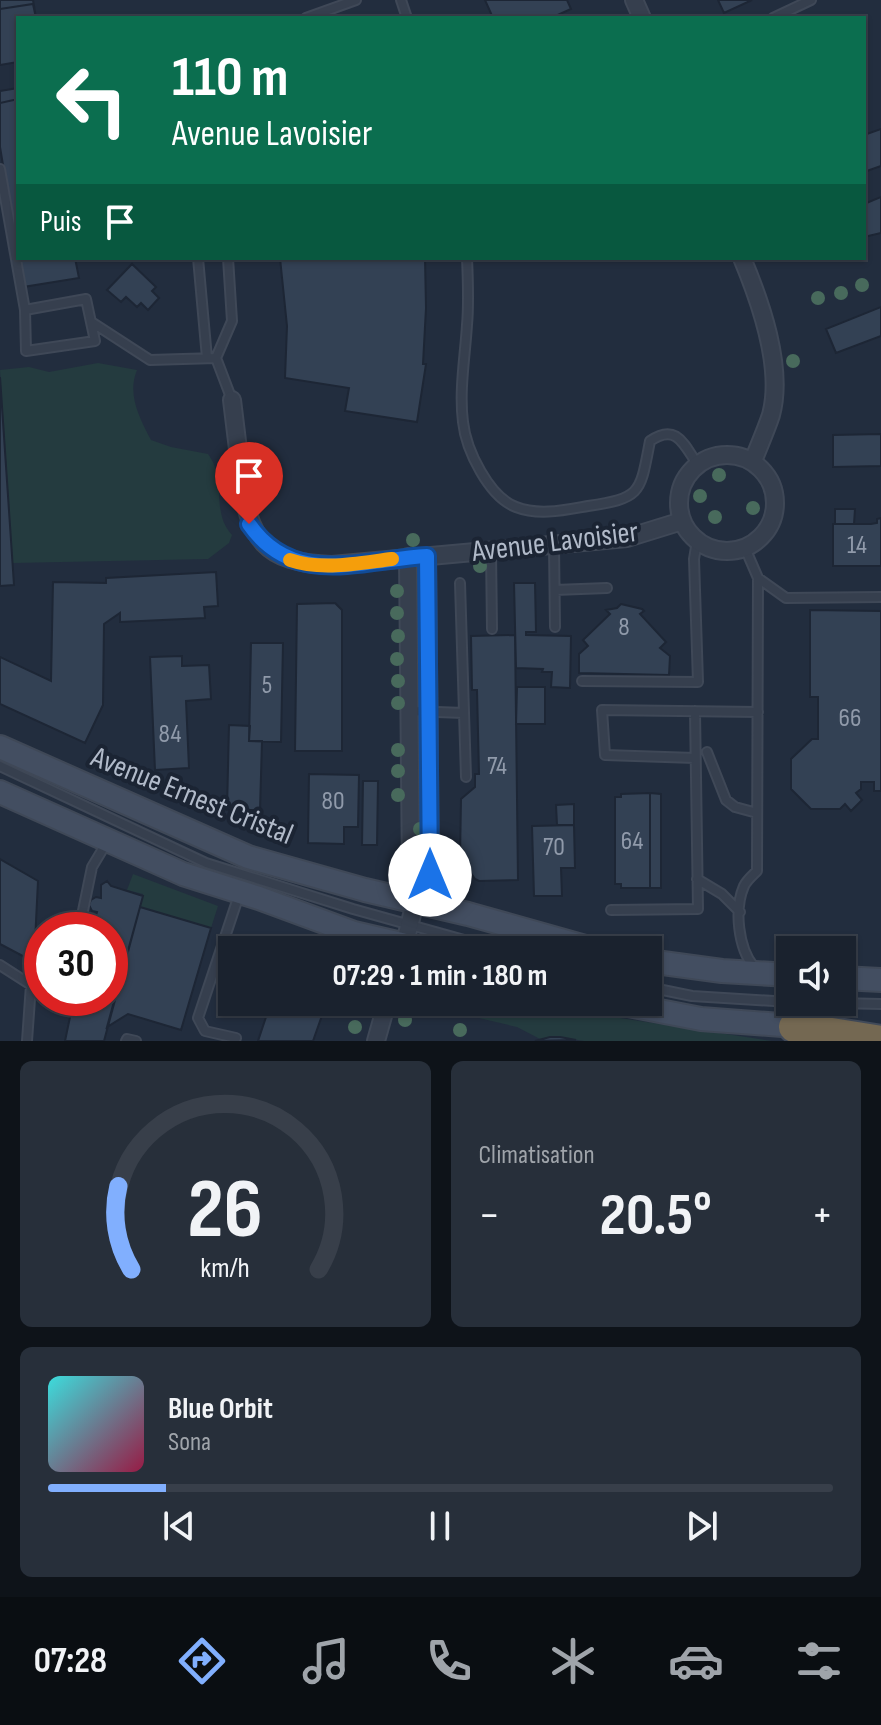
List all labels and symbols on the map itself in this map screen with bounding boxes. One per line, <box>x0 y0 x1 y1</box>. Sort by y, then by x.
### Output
pin <box>215 442 283 524</box>
street label: Avenue Lavoisier <box>469 514 640 570</box>
house number: 14 <box>847 530 867 561</box>
house number: 8 <box>618 612 630 643</box>
house number: 5 <box>262 670 272 701</box>
house number: 66 <box>839 703 861 734</box>
house number: 84 <box>159 719 182 750</box>
street label: Avenue Ernest Cristal <box>85 739 298 853</box>
house number: 74 <box>487 751 507 782</box>
house number: 80 <box>322 786 344 817</box>
house number: 64 <box>621 826 643 857</box>
house number: 70 <box>543 832 565 863</box>
position arrow <box>388 833 472 917</box>
speed limit sign: 30 <box>24 912 128 1016</box>

